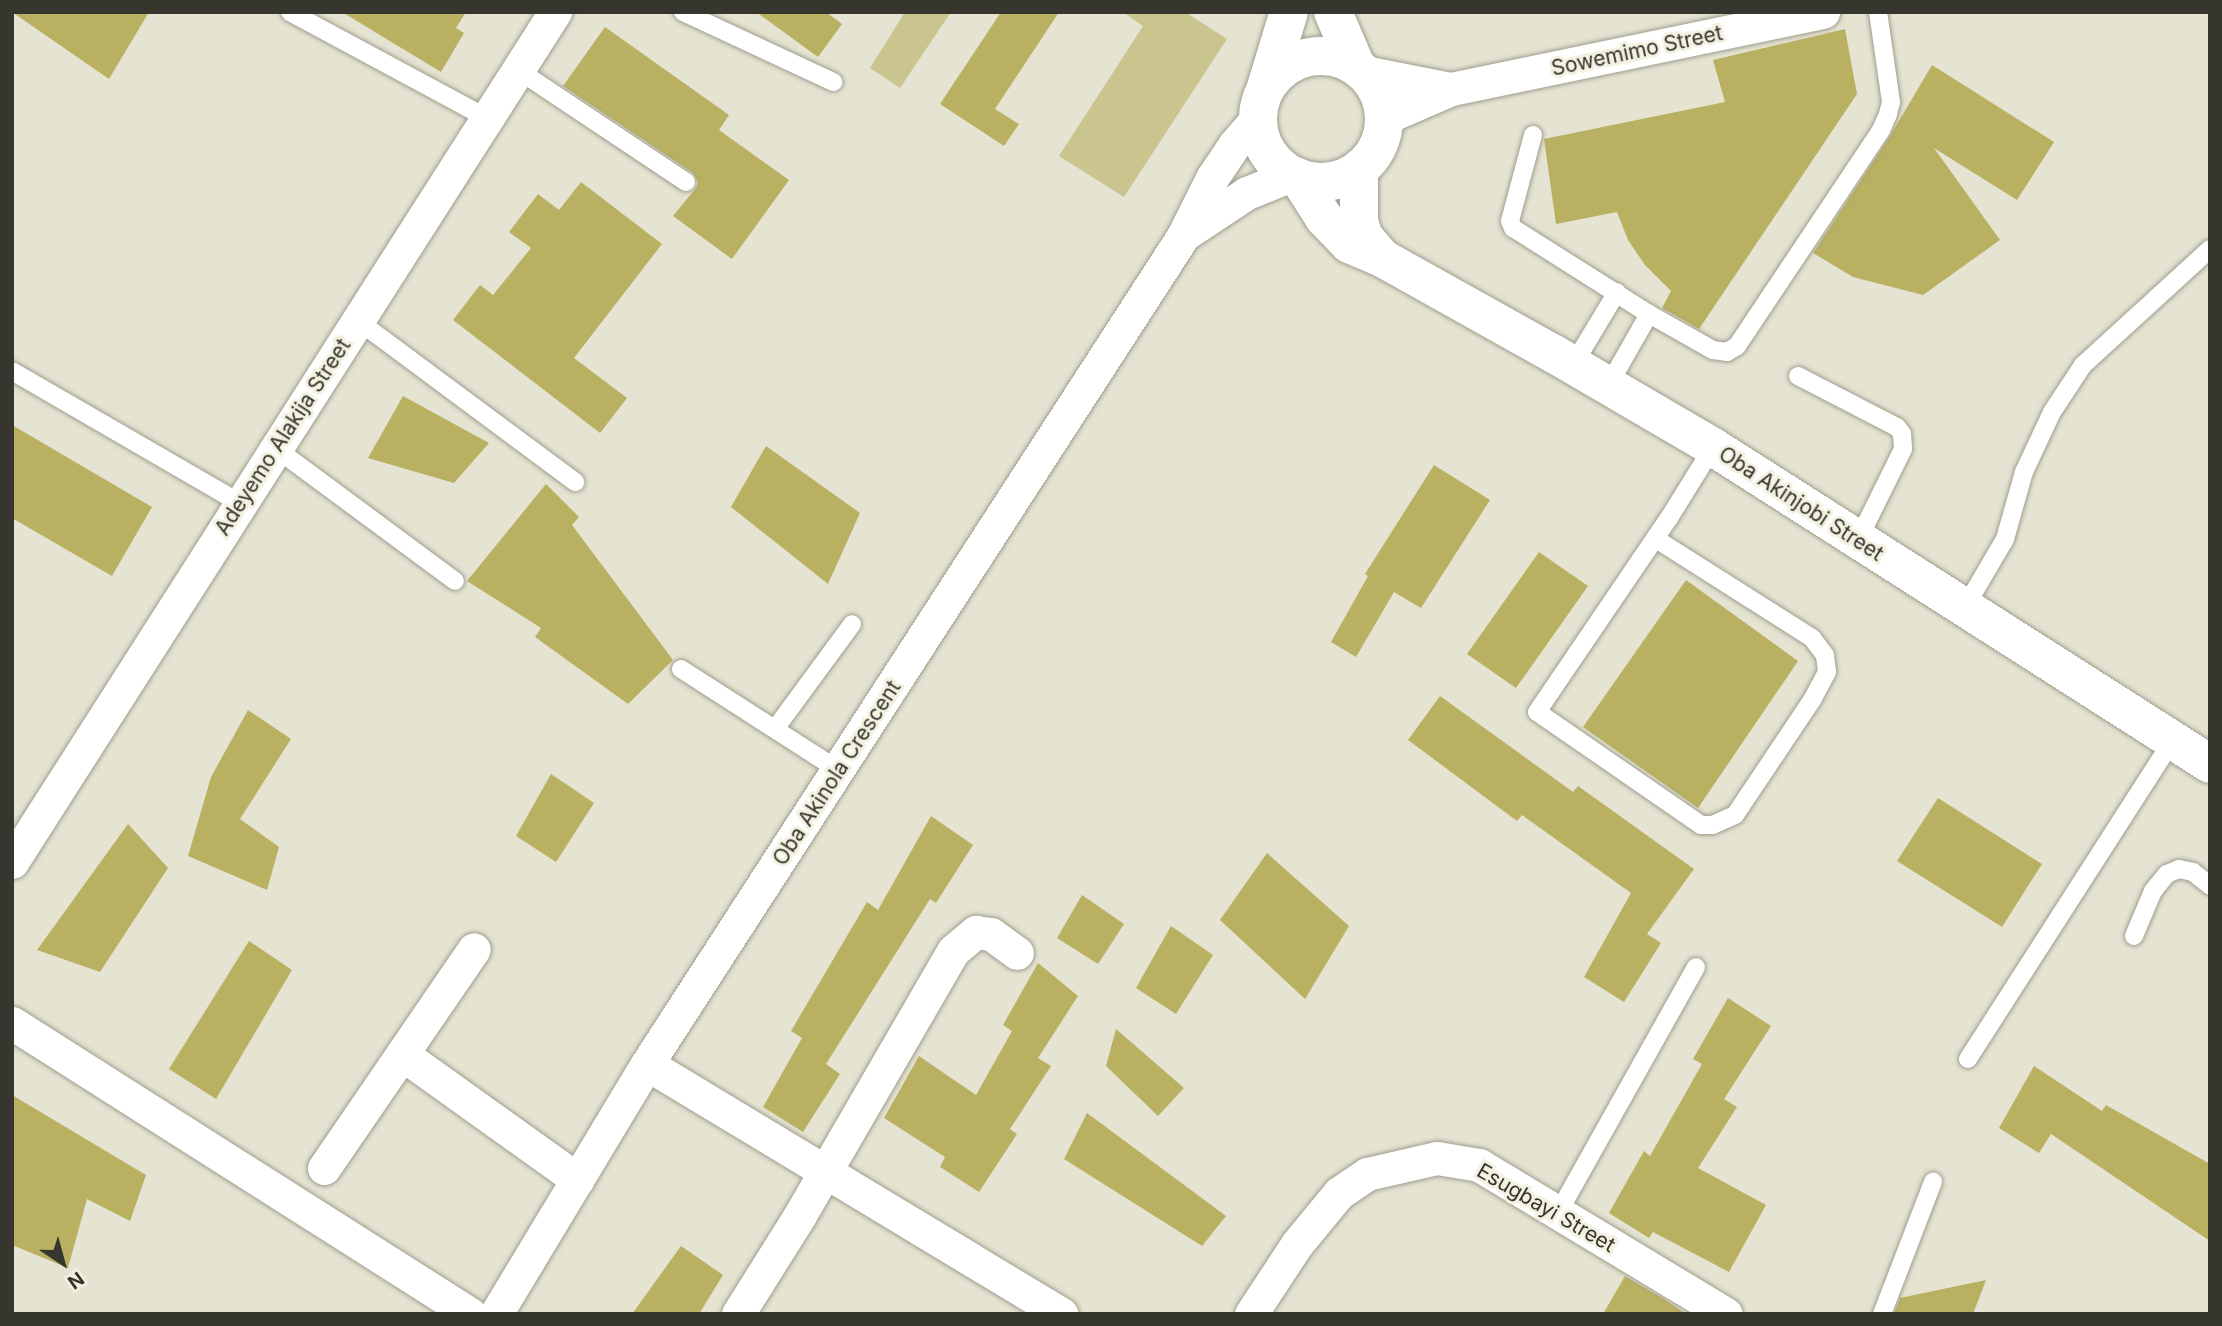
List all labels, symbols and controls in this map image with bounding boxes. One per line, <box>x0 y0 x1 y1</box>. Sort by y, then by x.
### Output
street label: Sowemimo Street <box>1549 21 1725 81</box>
street label: Adeyemo Alakija Street <box>210 334 356 540</box>
street label: Oba Akinjobi Street <box>1714 441 1888 567</box>
street label: Oba Akinola Crescent <box>768 676 906 870</box>
street label: Esugbayi Street <box>1472 1158 1620 1258</box>
north arrow <box>28 1228 98 1298</box>
text: N <box>63 1267 88 1294</box>

